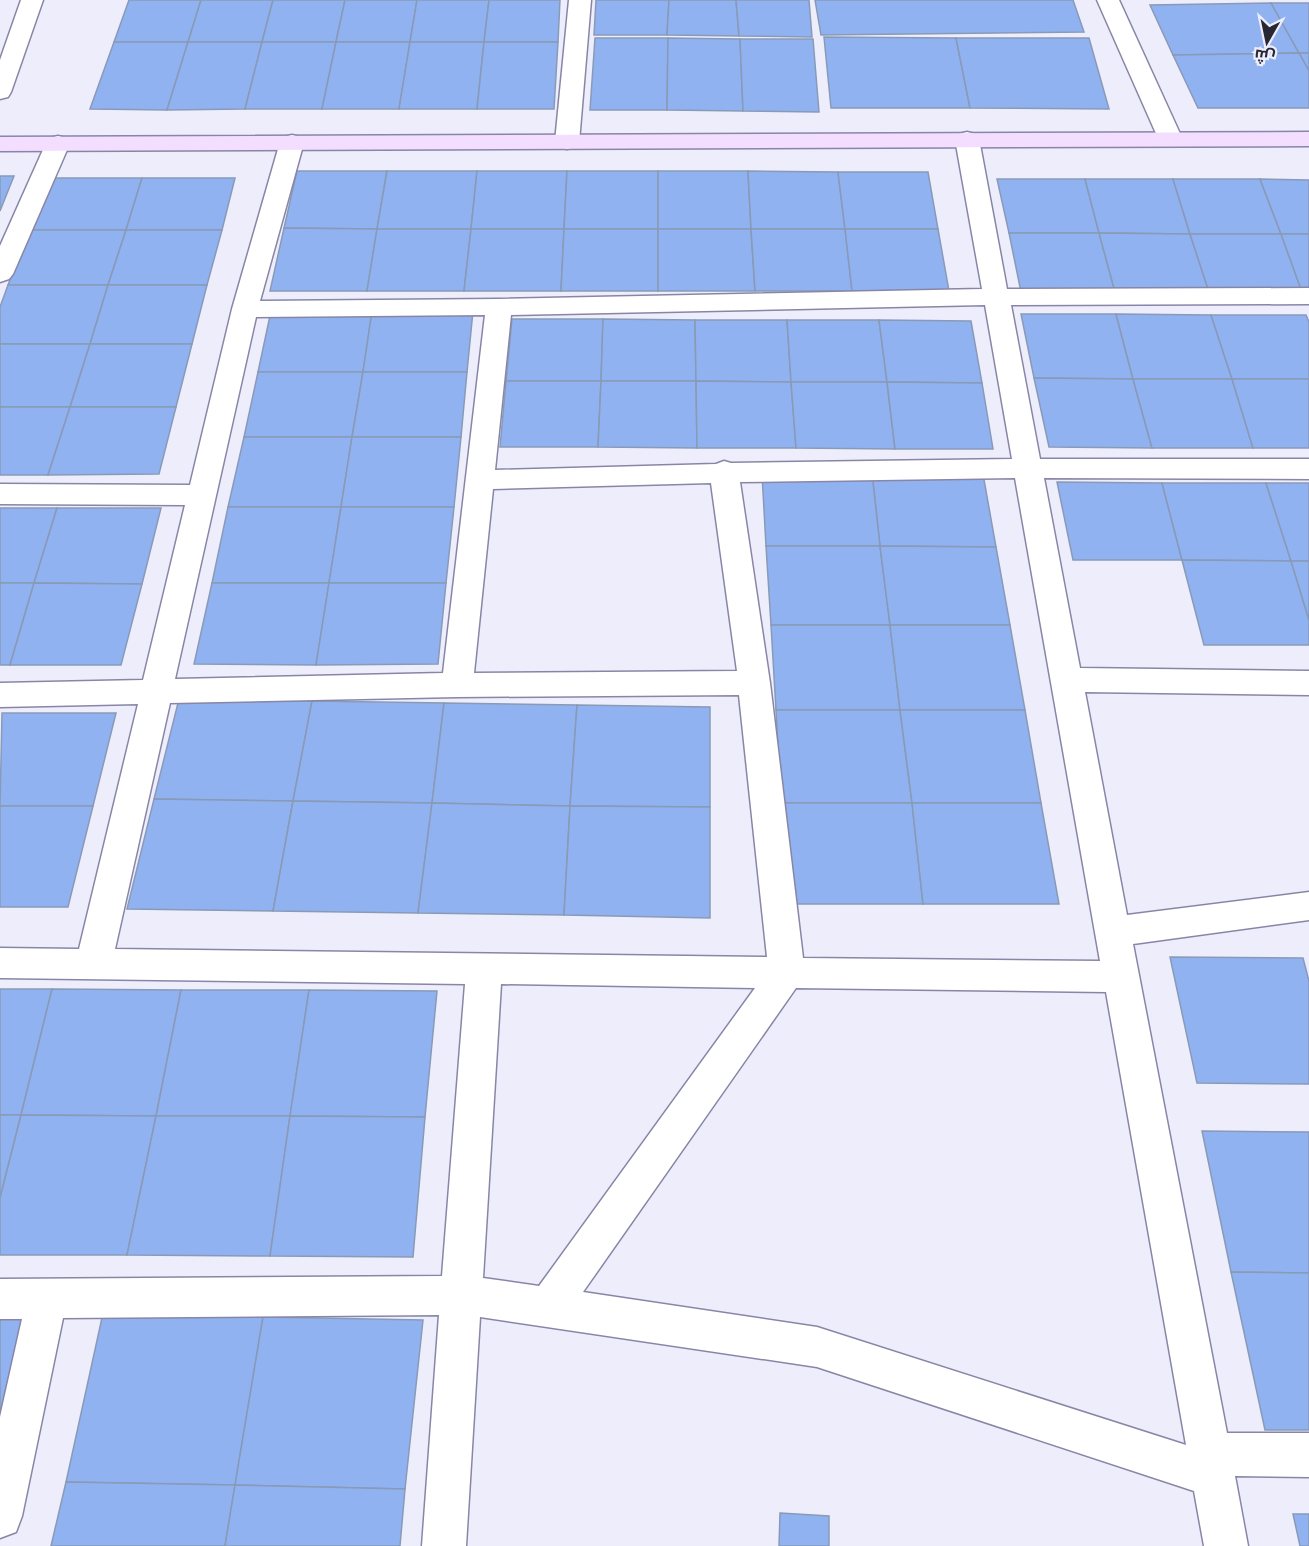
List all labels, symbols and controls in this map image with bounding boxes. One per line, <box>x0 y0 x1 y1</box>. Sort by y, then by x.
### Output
north arrow <box>1237 12 1297 72</box>
text: ش <box>1253 45 1276 67</box>

